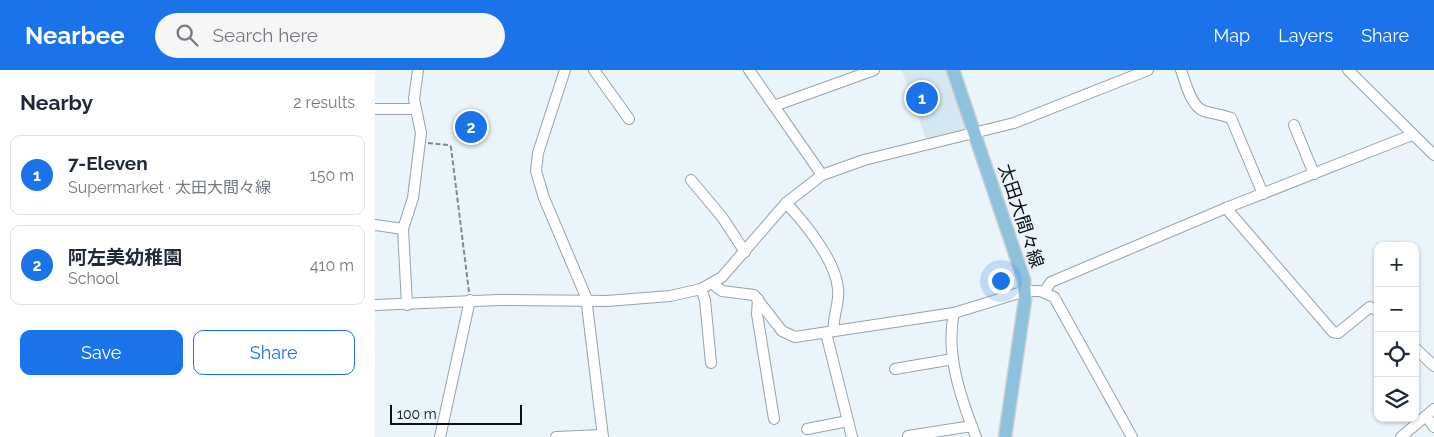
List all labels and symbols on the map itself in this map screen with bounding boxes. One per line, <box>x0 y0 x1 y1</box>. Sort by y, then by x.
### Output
pin: 1 <box>906 79 938 117</box>
pin: 2 <box>455 108 487 146</box>
street label: 太田大間々線 <box>995 161 1048 270</box>
your location <box>988 268 1014 294</box>
scale bar <box>390 402 523 425</box>

